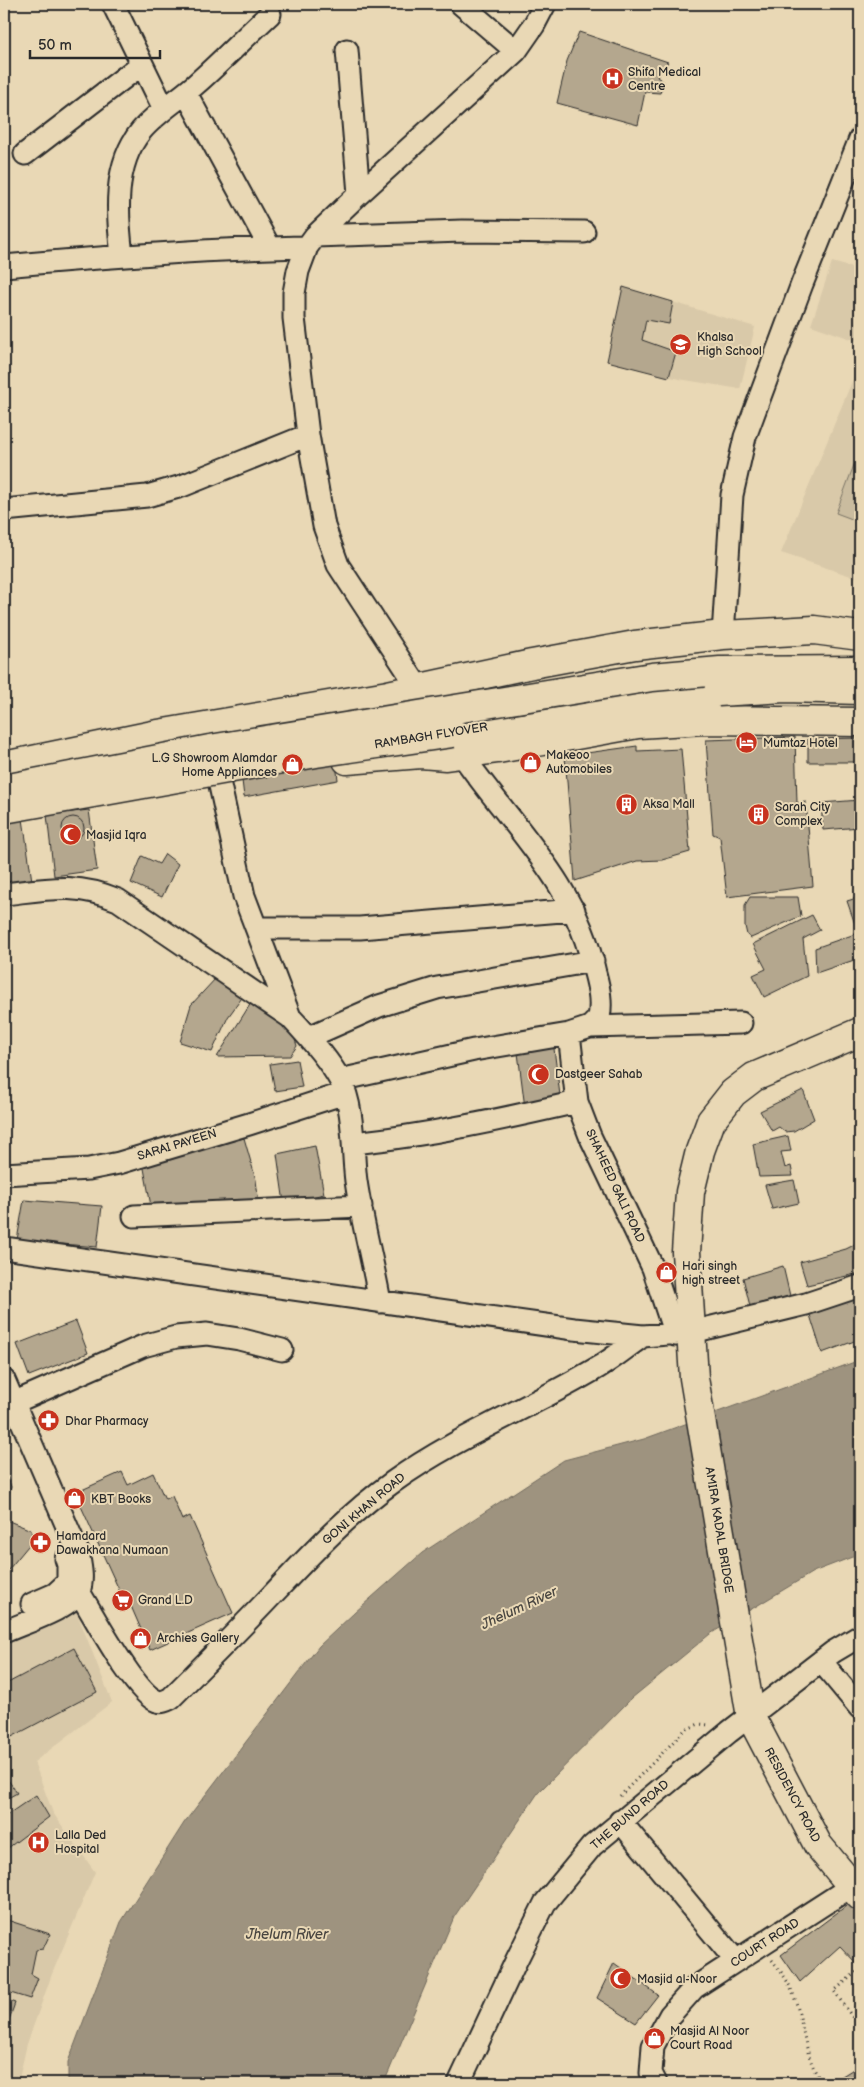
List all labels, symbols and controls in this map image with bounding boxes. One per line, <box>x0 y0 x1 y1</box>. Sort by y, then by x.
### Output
scale bar <box>30 28 160 60</box>
text: 50 m <box>38 36 72 55</box>
place label: Shifa Medical Centre <box>628 65 701 94</box>
hospital icon: Shifa Medical Centre <box>600 67 624 91</box>
place label: Khalsa High School <box>697 330 762 359</box>
school or university icon: Khalsa High School <box>669 332 693 356</box>
street label: RAMBAGH FLYOVER <box>373 720 489 752</box>
hotel icon: Mumtaz Hotel <box>735 731 759 755</box>
place label: Mumtaz Hotel <box>763 736 838 751</box>
place label: Makeoo Automobiles <box>546 748 612 777</box>
shop icon: Makeoo Automobiles <box>518 750 542 774</box>
place label: L.G Showroom Alamdar Home Appliances <box>152 751 278 780</box>
shop icon: L.G Showroom Alamdar Home Appliances <box>281 753 305 777</box>
building icon: Aksa Mall <box>615 792 639 816</box>
place label: Aksa Mall <box>643 797 695 812</box>
place label: Sarah City Complex <box>775 800 831 829</box>
building icon: Sarah City Complex <box>747 802 771 826</box>
mosque icon: Masjid Iqra <box>58 823 82 847</box>
place label: Masjid Iqra <box>86 828 147 843</box>
mosque icon: Dastgeer Sahab <box>527 1062 551 1086</box>
place label: Dastgeer Sahab <box>555 1067 643 1082</box>
street label: SARAI PAYEEN <box>136 1126 218 1164</box>
street label: SHAHEED GALI ROAD <box>582 1127 648 1245</box>
place label: Hari singh high street <box>682 1259 740 1288</box>
shop icon: Hari singh high street <box>654 1261 678 1285</box>
pharmacy icon: Dhar Pharmacy <box>37 1409 61 1433</box>
place label: Dhar Pharmacy <box>65 1414 149 1429</box>
street label: AMIRA KADAL BRIDGE <box>702 1466 736 1594</box>
street label: GONI KHAN ROAD <box>319 1470 409 1548</box>
shop icon: KBT Books <box>63 1487 87 1511</box>
place label: KBT Books <box>91 1492 151 1507</box>
place label: Hamdard Dawakhana Numaan <box>56 1529 168 1558</box>
pharmacy icon: Hamdard Dawakhana Numaan <box>28 1531 52 1555</box>
water label: Jhelum River <box>477 1583 561 1633</box>
supermarket icon: Grand L.D <box>110 1588 134 1612</box>
place label: Grand L.D <box>138 1593 193 1608</box>
shop icon: Archies Gallery <box>129 1626 153 1650</box>
place label: Archies Gallery <box>157 1631 240 1646</box>
street label: RESIDENCY ROAD <box>761 1745 823 1845</box>
street label: THE BUND ROAD <box>588 1777 672 1853</box>
place label: Lalla Ded Hospital <box>55 1828 106 1857</box>
hospital icon: Lalla Ded Hospital <box>27 1830 51 1854</box>
street label: COURT ROAD <box>728 1915 802 1971</box>
water label: Jhelum River <box>245 1926 329 1943</box>
mosque icon: Masjid al-Noor <box>609 1967 633 1991</box>
place label: Masjid al-Noor <box>637 1972 717 1987</box>
place label: Masjid Al Noor Court Road <box>670 2024 750 2053</box>
shop icon: Masjid Al Noor Court Road <box>642 2026 666 2050</box>

